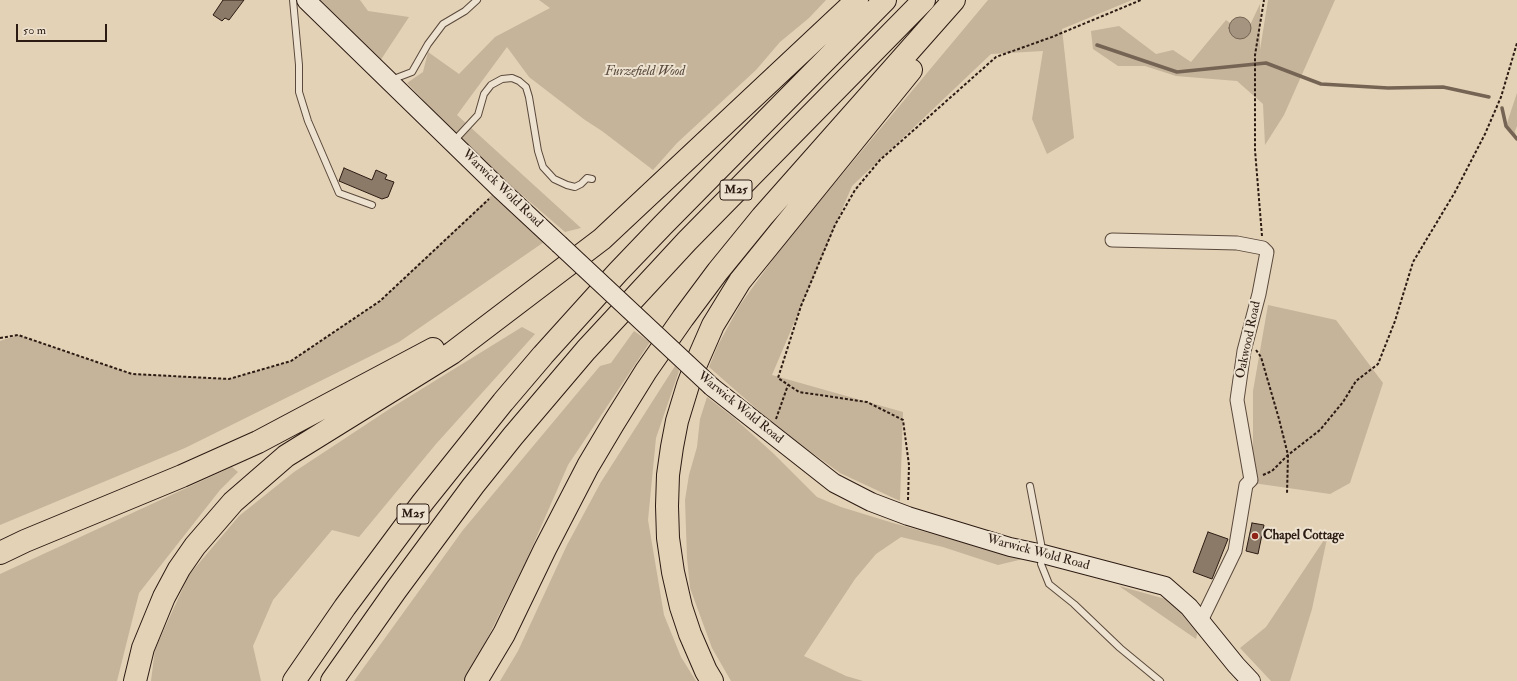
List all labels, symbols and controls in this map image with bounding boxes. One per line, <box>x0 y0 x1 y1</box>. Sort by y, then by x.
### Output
scale bar <box>18 16 109 42</box>
text: 50 m <box>23 23 46 38</box>
park label: Furzefield Wood <box>605 64 685 80</box>
street label: Warwick Wold Road <box>459 147 545 231</box>
road number: M25 <box>720 180 752 200</box>
street label: Oakwood Road <box>1233 300 1265 380</box>
street label: Warwick Wold Road <box>694 369 786 447</box>
road number: M25 <box>397 504 429 524</box>
place label: Chapel Cottage <box>1263 528 1344 544</box>
marker: Chapel Cottage <box>1250 531 1260 541</box>
street label: Warwick Wold Road <box>985 532 1091 574</box>

